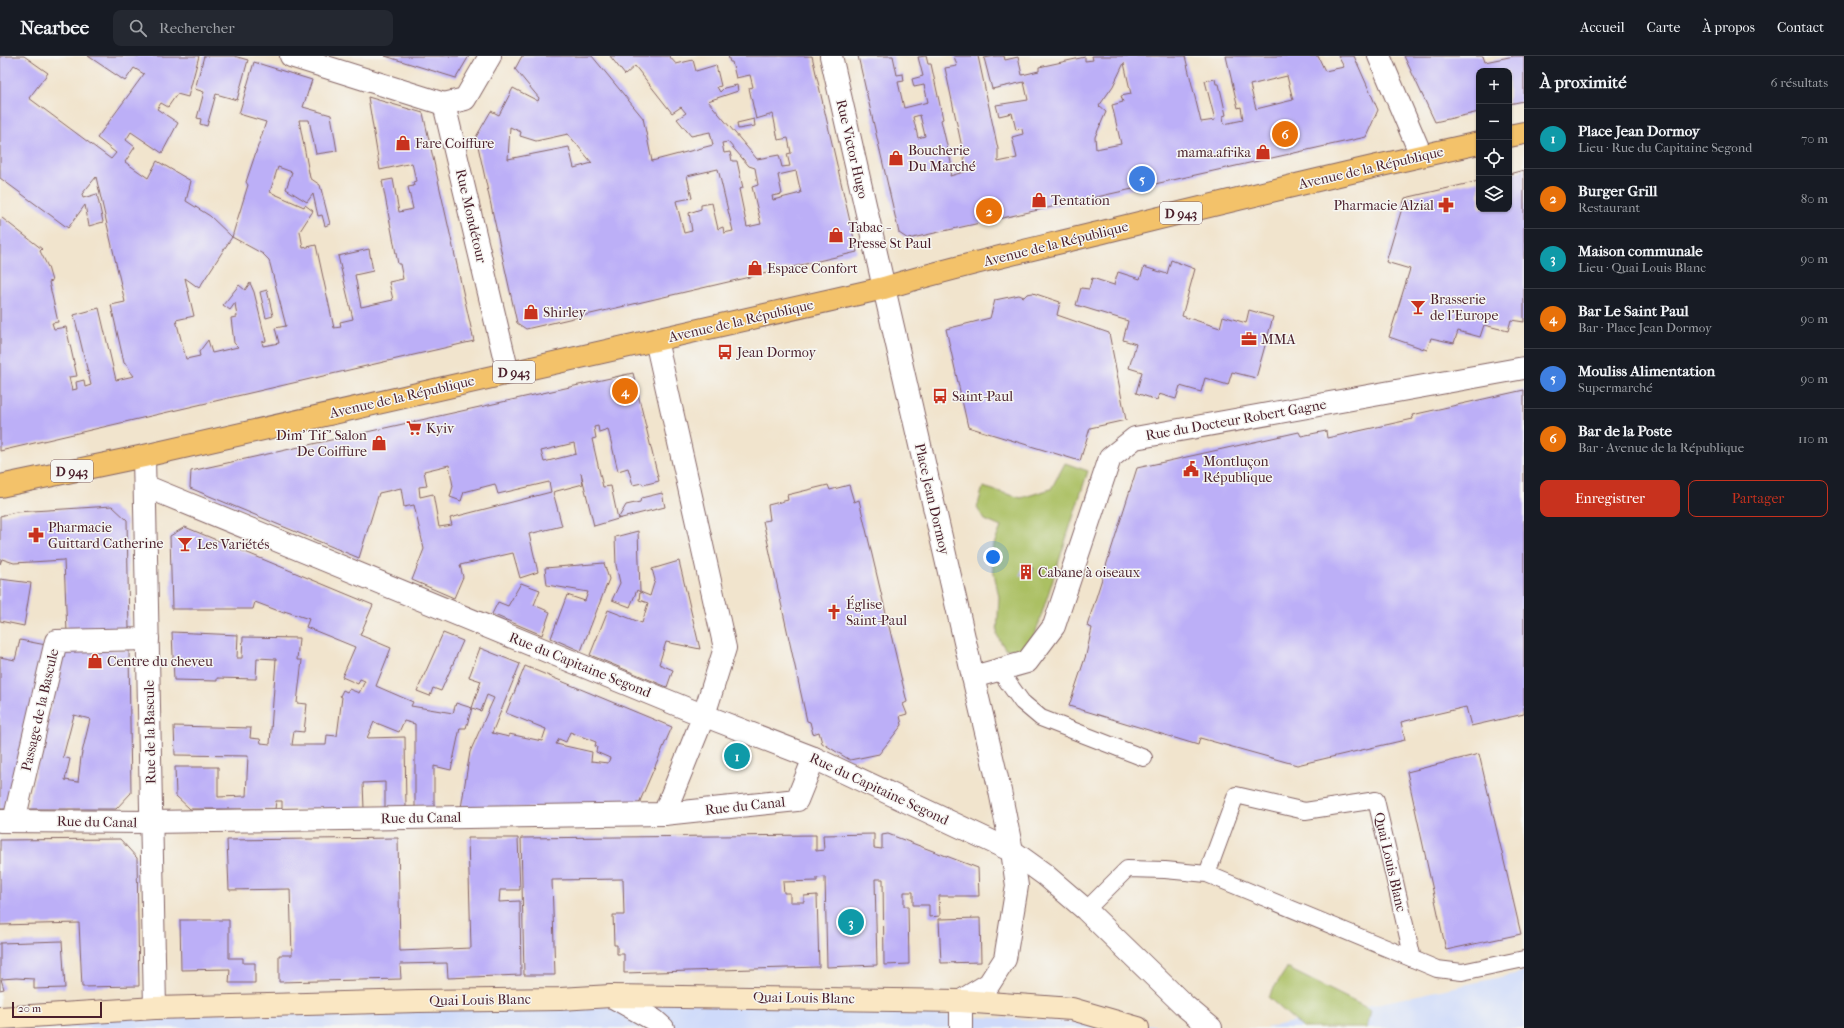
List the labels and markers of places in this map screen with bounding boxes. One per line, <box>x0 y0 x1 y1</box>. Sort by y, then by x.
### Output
pin: 6 <box>1272 119 1298 149</box>
shop icon: Fare Coiffure <box>394 134 412 152</box>
place label: Fare Coiffure <box>415 135 494 152</box>
place label: Boucherie Du Marché <box>908 142 976 175</box>
shop icon: mama.afrika <box>1254 143 1272 161</box>
place label: mama.afrika <box>1177 144 1252 161</box>
shop icon: Boucherie Du Marché <box>887 149 905 167</box>
pin: 5 <box>1129 164 1155 194</box>
shop icon: Tentation <box>1030 191 1048 209</box>
place label: Tentation <box>1051 192 1110 209</box>
pin: 2 <box>976 196 1002 226</box>
pharmacy icon: Pharmacie Alzial <box>1437 196 1455 214</box>
place label: Pharmacie Alzial <box>1333 197 1434 214</box>
place label: Tabac - Presse St Paul <box>848 219 931 252</box>
shop icon: Tabac - Presse St Paul <box>827 226 845 244</box>
shop icon: Espace Confort <box>746 259 764 277</box>
place label: Espace Confort <box>767 260 858 277</box>
place label: Brasserie de l'Europe <box>1430 291 1498 324</box>
bar icon: Brasserie de l'Europe <box>1409 298 1427 316</box>
shop icon: Shirley <box>522 303 540 321</box>
place label: Shirley <box>543 304 587 321</box>
office icon: MMA <box>1240 330 1258 348</box>
place label: MMA <box>1261 331 1297 348</box>
bus stop icon: Jean Dormoy <box>716 343 734 361</box>
place label: Jean Dormoy <box>736 344 816 361</box>
pin: 4 <box>612 376 638 406</box>
bus stop icon: Saint-Paul <box>931 387 949 405</box>
place label: Saint-Paul <box>952 388 1013 405</box>
supermarket icon: Kyiv <box>405 419 423 437</box>
place label: Kyiv <box>426 420 455 437</box>
place label: Dim' Tif' Salon De Coiffure <box>276 427 367 460</box>
shop icon: Dim' Tif' Salon De Coiffure <box>370 434 388 452</box>
place label: Montluçon République <box>1203 453 1273 486</box>
public building icon: Montluçon République <box>1182 460 1200 478</box>
place label: Pharmacie Guittard Catherine <box>48 519 164 552</box>
pharmacy icon: Pharmacie Guittard Catherine <box>27 526 45 544</box>
bar icon: Les Variétés <box>176 535 194 553</box>
place label: Les Variétés <box>197 536 269 553</box>
building icon: Cabane à oiseaux <box>1017 563 1035 581</box>
place label: Cabane à oiseaux <box>1038 564 1141 581</box>
place label: Église Saint-Paul <box>846 595 907 629</box>
church icon: Église Saint-Paul <box>825 603 843 621</box>
shop icon: Centre du cheveu <box>86 652 104 670</box>
place label: Centre du cheveu <box>107 653 213 670</box>
pin: 1 <box>724 741 750 771</box>
pin: 3 <box>838 907 864 937</box>

